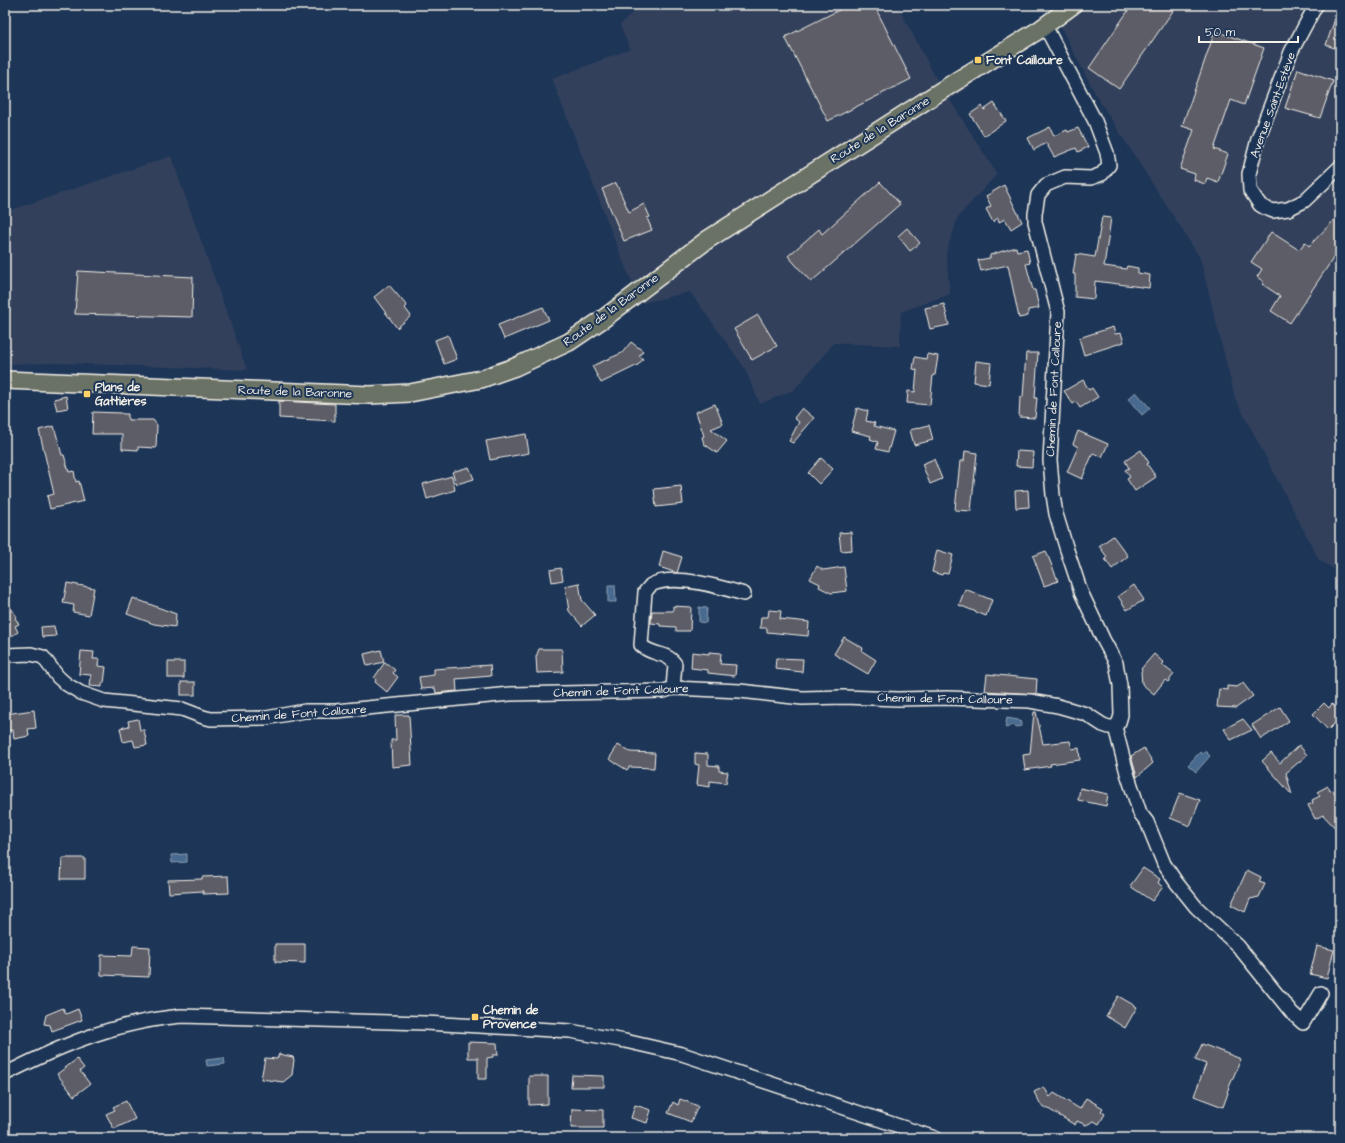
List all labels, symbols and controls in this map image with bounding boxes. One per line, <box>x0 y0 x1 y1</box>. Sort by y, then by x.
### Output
scale bar <box>1199 18 1298 44</box>
text: 50 m <box>1205 24 1236 41</box>
street label: Avenue Saint-Estève <box>1246 49 1300 160</box>
place label: Font Cailloure <box>986 52 1063 69</box>
marker: Font Cailloure <box>973 55 983 65</box>
street label: Route de la Baronne <box>827 92 933 167</box>
street label: Route de la Baronne <box>560 269 663 350</box>
street label: Chemin de Font Calloure <box>1042 320 1066 457</box>
place label: Plans de Gattières <box>95 379 147 410</box>
street label: Route de la Baronne <box>238 382 353 403</box>
marker: Plans de Gattières <box>82 389 92 399</box>
street label: Chemin de Font Calloure <box>553 680 689 702</box>
street label: Chemin de Font Calloure <box>877 689 1013 709</box>
street label: Chemin de Font Calloure <box>231 701 368 727</box>
place label: Chemin de Provence <box>483 1002 539 1033</box>
marker: Chemin de Provence <box>470 1012 480 1022</box>

